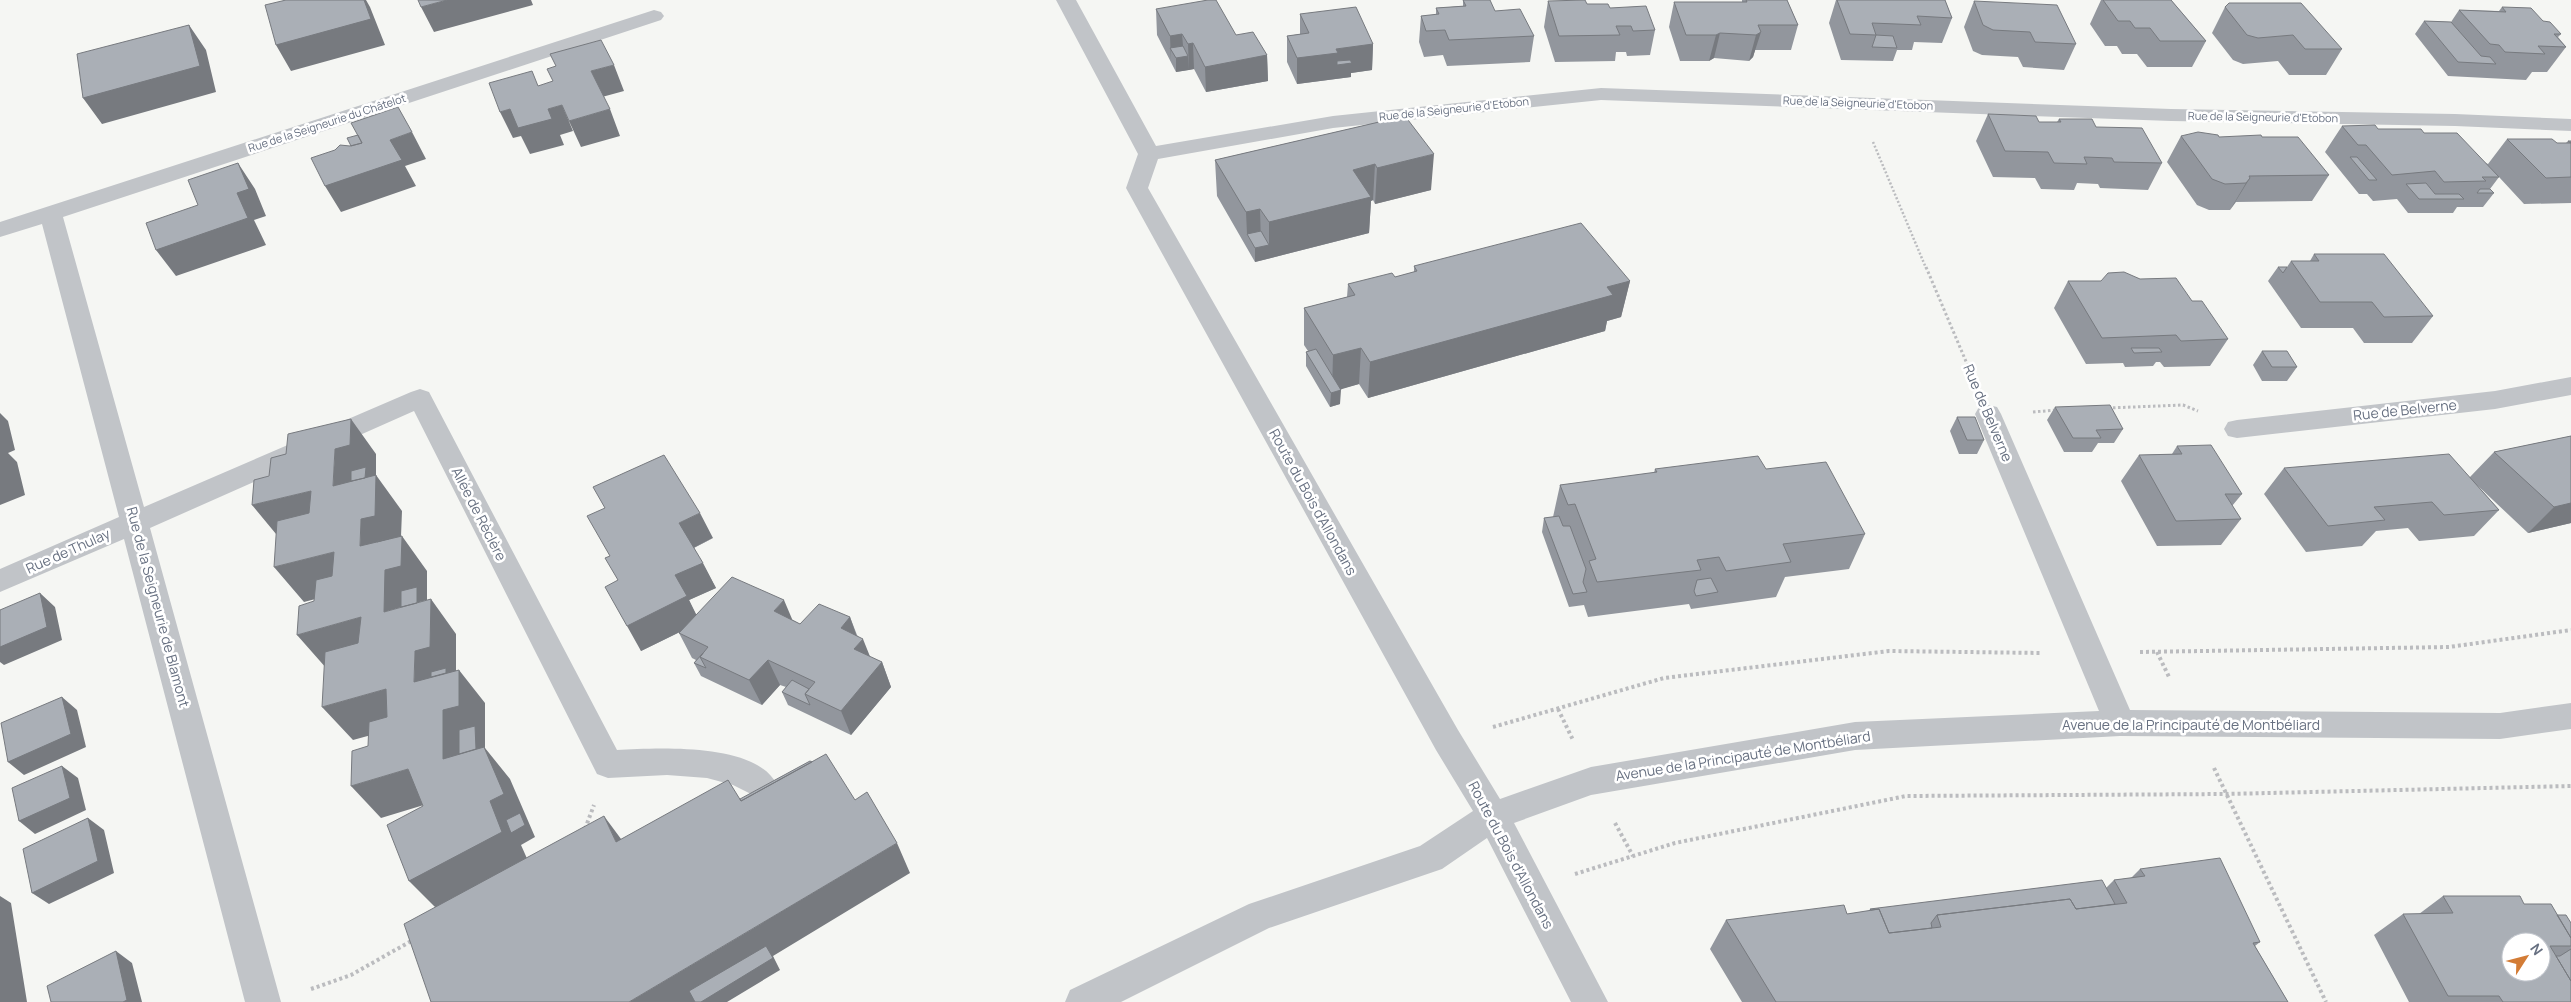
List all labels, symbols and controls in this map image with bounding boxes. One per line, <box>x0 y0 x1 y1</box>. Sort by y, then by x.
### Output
street label: Rue de la Seigneurie du Châtelot <box>246 90 408 155</box>
street label: Rue de la Seigneurie d'Etobon <box>1783 92 1933 113</box>
street label: Rue de la Seigneurie d'Etobon <box>1378 93 1530 124</box>
street label: Rue de la Seigneurie d'Etobon <box>2188 108 2338 125</box>
street label: Rue de Belverne <box>1959 361 2018 464</box>
street label: Rue de Belverne <box>2352 395 2458 424</box>
street label: Route du Bois d'Allondans <box>1265 425 1362 578</box>
street label: Allée de Rèclère <box>448 464 511 564</box>
street label: Rue de la Seigneurie de Blamont <box>123 505 194 709</box>
street label: Rue de Thulay <box>23 523 114 578</box>
street label: Avenue de la Principauté de Montbéliard <box>2062 715 2320 734</box>
street label: Avenue de la Principauté de Montbéliard <box>1614 726 1872 785</box>
street label: Route du Bois d'Allondans <box>1464 778 1558 932</box>
north arrow <box>2501 932 2551 982</box>
text: N <box>2526 939 2548 959</box>

